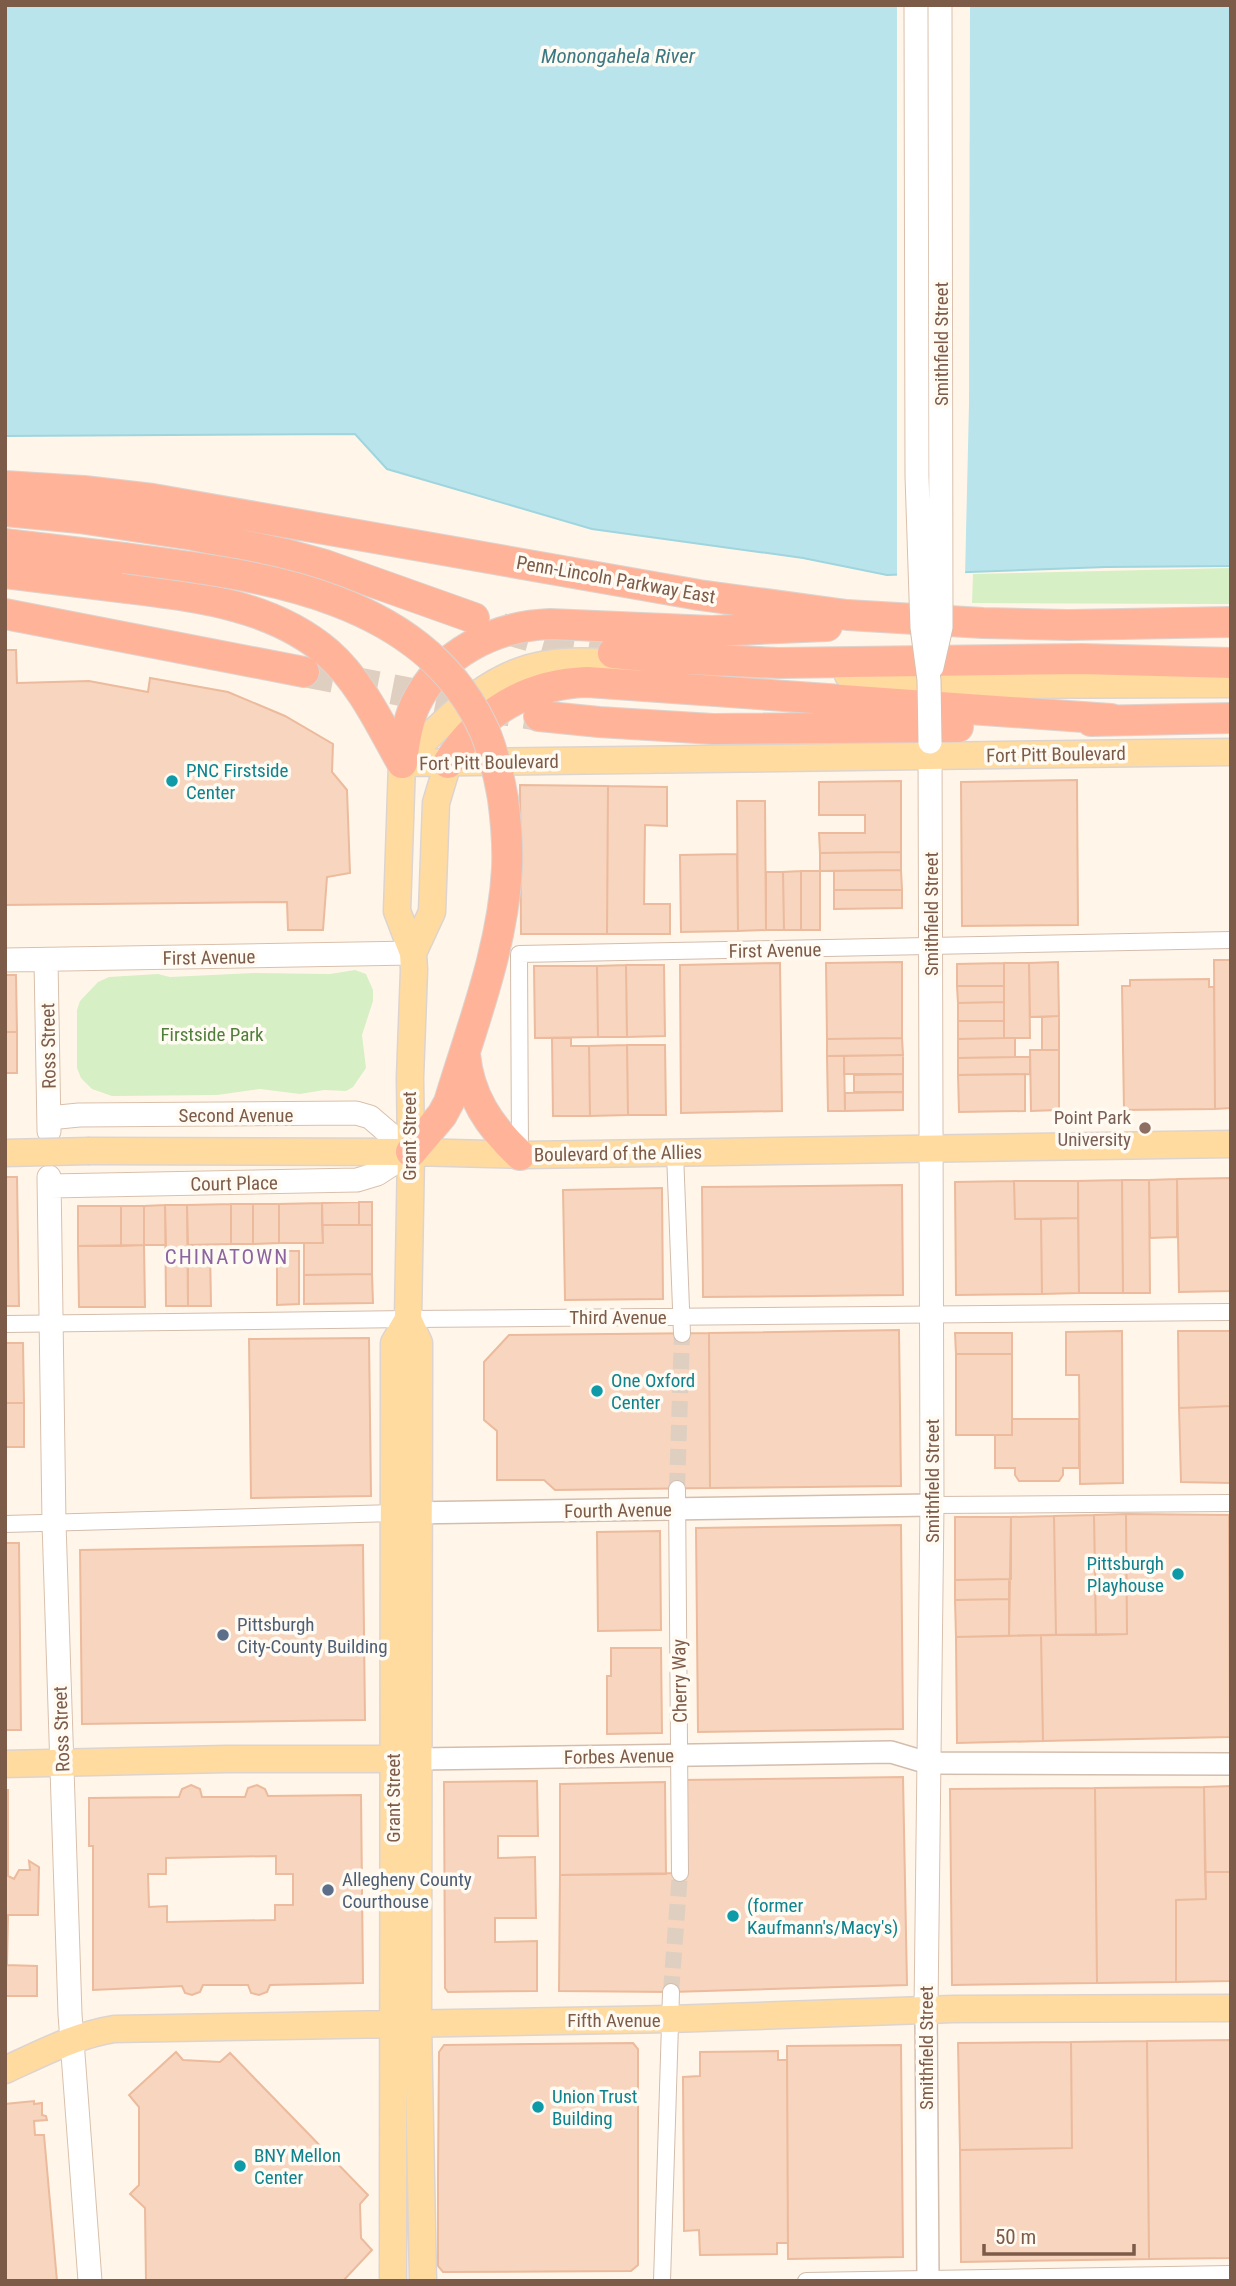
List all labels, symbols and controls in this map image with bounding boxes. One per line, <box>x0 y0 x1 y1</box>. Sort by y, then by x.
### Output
water label: Monongahela River <box>541 44 696 68</box>
street label: Smithfield Street <box>930 282 953 406</box>
street label: Penn-Lincoln Parkway East <box>515 551 717 608</box>
street label: Fort Pitt Boulevard <box>986 742 1126 767</box>
street label: Fort Pitt Boulevard <box>419 750 559 775</box>
place label: PNC Firstside Center <box>186 759 288 804</box>
marker: PNC Firstside Center <box>164 773 180 789</box>
street label: Smithfield Street <box>920 852 943 976</box>
street label: First Avenue <box>728 938 822 963</box>
street label: First Avenue <box>162 945 256 970</box>
street label: Ross Street <box>36 1003 61 1089</box>
park label: Firstside Park <box>160 1023 264 1046</box>
street label: Grant Street <box>398 1091 421 1181</box>
street label: Second Avenue <box>179 1104 293 1127</box>
place label: Point Park University <box>1054 1106 1131 1151</box>
marker: Point Park University <box>1137 1120 1153 1136</box>
street label: Boulevard of the Allies <box>534 1141 702 1166</box>
street label: Court Place <box>190 1171 278 1196</box>
district label: CHINATOWN <box>165 1245 289 1269</box>
street label: Third Avenue <box>569 1306 667 1329</box>
place label: One Oxford Center <box>611 1369 695 1414</box>
marker: One Oxford Center <box>589 1383 605 1399</box>
street label: Smithfield Street <box>921 1419 944 1543</box>
street label: Fourth Avenue <box>564 1498 672 1523</box>
place label: Pittsburgh Playhouse <box>1086 1552 1164 1597</box>
marker: Pittsburgh Playhouse <box>1170 1566 1186 1582</box>
place label: Pittsburgh City-County Building <box>237 1613 388 1658</box>
marker: Pittsburgh City-County Building <box>215 1627 231 1643</box>
street label: Cherry Way <box>667 1639 692 1723</box>
street label: Ross Street <box>49 1686 74 1772</box>
street label: Forbes Avenue <box>564 1744 674 1769</box>
street label: Grant Street <box>382 1753 405 1843</box>
place label: Allegheny County Courthouse <box>342 1868 472 1913</box>
marker: Allegheny County Courthouse <box>320 1882 336 1898</box>
place label: (former Kaufmann's/Macy's) <box>747 1894 898 1939</box>
marker: (former Kaufmann's/Macy's) <box>725 1908 741 1924</box>
street label: Smithfield Street <box>915 1986 938 2110</box>
street label: Fifth Avenue <box>567 2009 661 2032</box>
place label: Union Trust Building <box>552 2085 637 2130</box>
marker: Union Trust Building <box>530 2099 546 2115</box>
place label: BNY Mellon Center <box>254 2144 341 2189</box>
marker: BNY Mellon Center <box>232 2158 248 2174</box>
scale bar <box>984 2212 1134 2256</box>
text: 50 m <box>995 2225 1036 2249</box>

